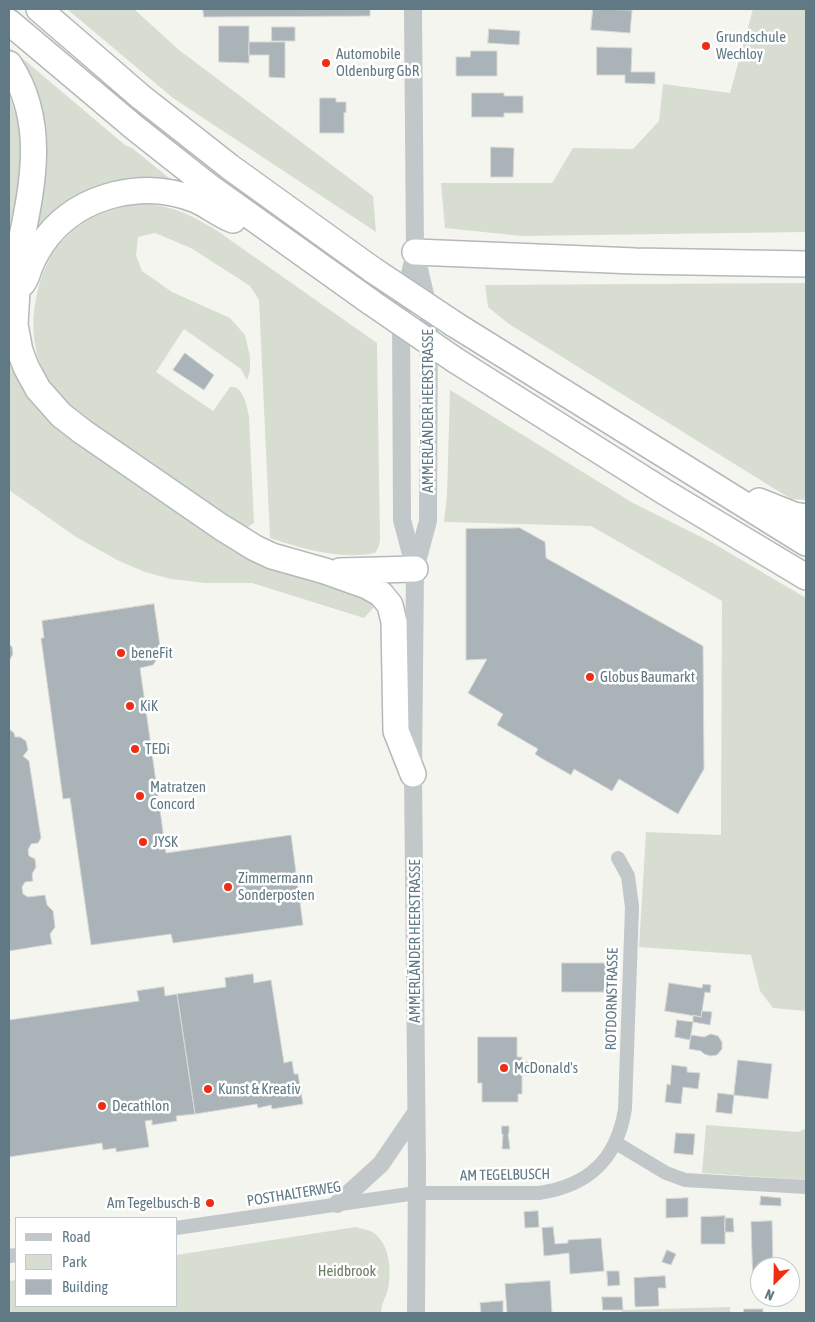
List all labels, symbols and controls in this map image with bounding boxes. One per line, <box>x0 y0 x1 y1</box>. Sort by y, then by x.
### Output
place label: Grundschule Wechloy <box>716 28 786 63</box>
marker: Grundschule Wechloy <box>700 40 712 52</box>
place label: Automobile Oldenburg GbR <box>336 45 419 80</box>
marker: Automobile Oldenburg GbR <box>320 57 332 69</box>
street label: AMMERLÄNDER HEERSTRASSE <box>419 329 437 493</box>
place label: beneFit <box>131 644 173 662</box>
marker: beneFit <box>115 647 127 659</box>
place label: Globus Baumarkt <box>600 668 695 686</box>
marker: Globus Baumarkt <box>584 671 596 683</box>
place label: KiK <box>140 697 158 715</box>
marker: KiK <box>124 700 136 712</box>
place label: TEDi <box>145 740 170 758</box>
marker: TEDi <box>129 743 141 755</box>
place label: Matratzen Concord <box>150 778 206 813</box>
marker: Matratzen Concord <box>134 790 146 802</box>
place label: JYSK <box>153 833 178 851</box>
marker: JYSK <box>137 836 149 848</box>
street label: AMMERLÄNDER HEERSTRASSE <box>406 859 424 1023</box>
place label: Zimmermann Sonderposten <box>238 869 315 904</box>
marker: Zimmermann Sonderposten <box>222 881 234 893</box>
street label: ROTDORNSTRASSE <box>602 948 622 1050</box>
place label: McDonald's <box>514 1059 578 1077</box>
marker: McDonald's <box>498 1062 510 1074</box>
place label: Kunst & Kreativ <box>218 1080 301 1098</box>
marker: Kunst & Kreativ <box>202 1083 214 1095</box>
place label: Decathlon <box>112 1097 169 1115</box>
marker: Decathlon <box>96 1100 108 1112</box>
street label: AM TEGELBUSCH <box>460 1165 550 1185</box>
street label: POSTHALTERWEG <box>246 1178 342 1210</box>
place label: Am Tegelbusch-B <box>107 1194 200 1212</box>
marker: Am Tegelbusch-B <box>204 1197 216 1209</box>
legend <box>15 1217 178 1307</box>
text: Road <box>62 1228 91 1245</box>
text: Park <box>62 1253 87 1270</box>
north arrow <box>750 1257 800 1307</box>
park label: Heidbrook <box>318 1262 376 1280</box>
text: Building <box>62 1278 108 1295</box>
text: N <box>763 1286 776 1304</box>

